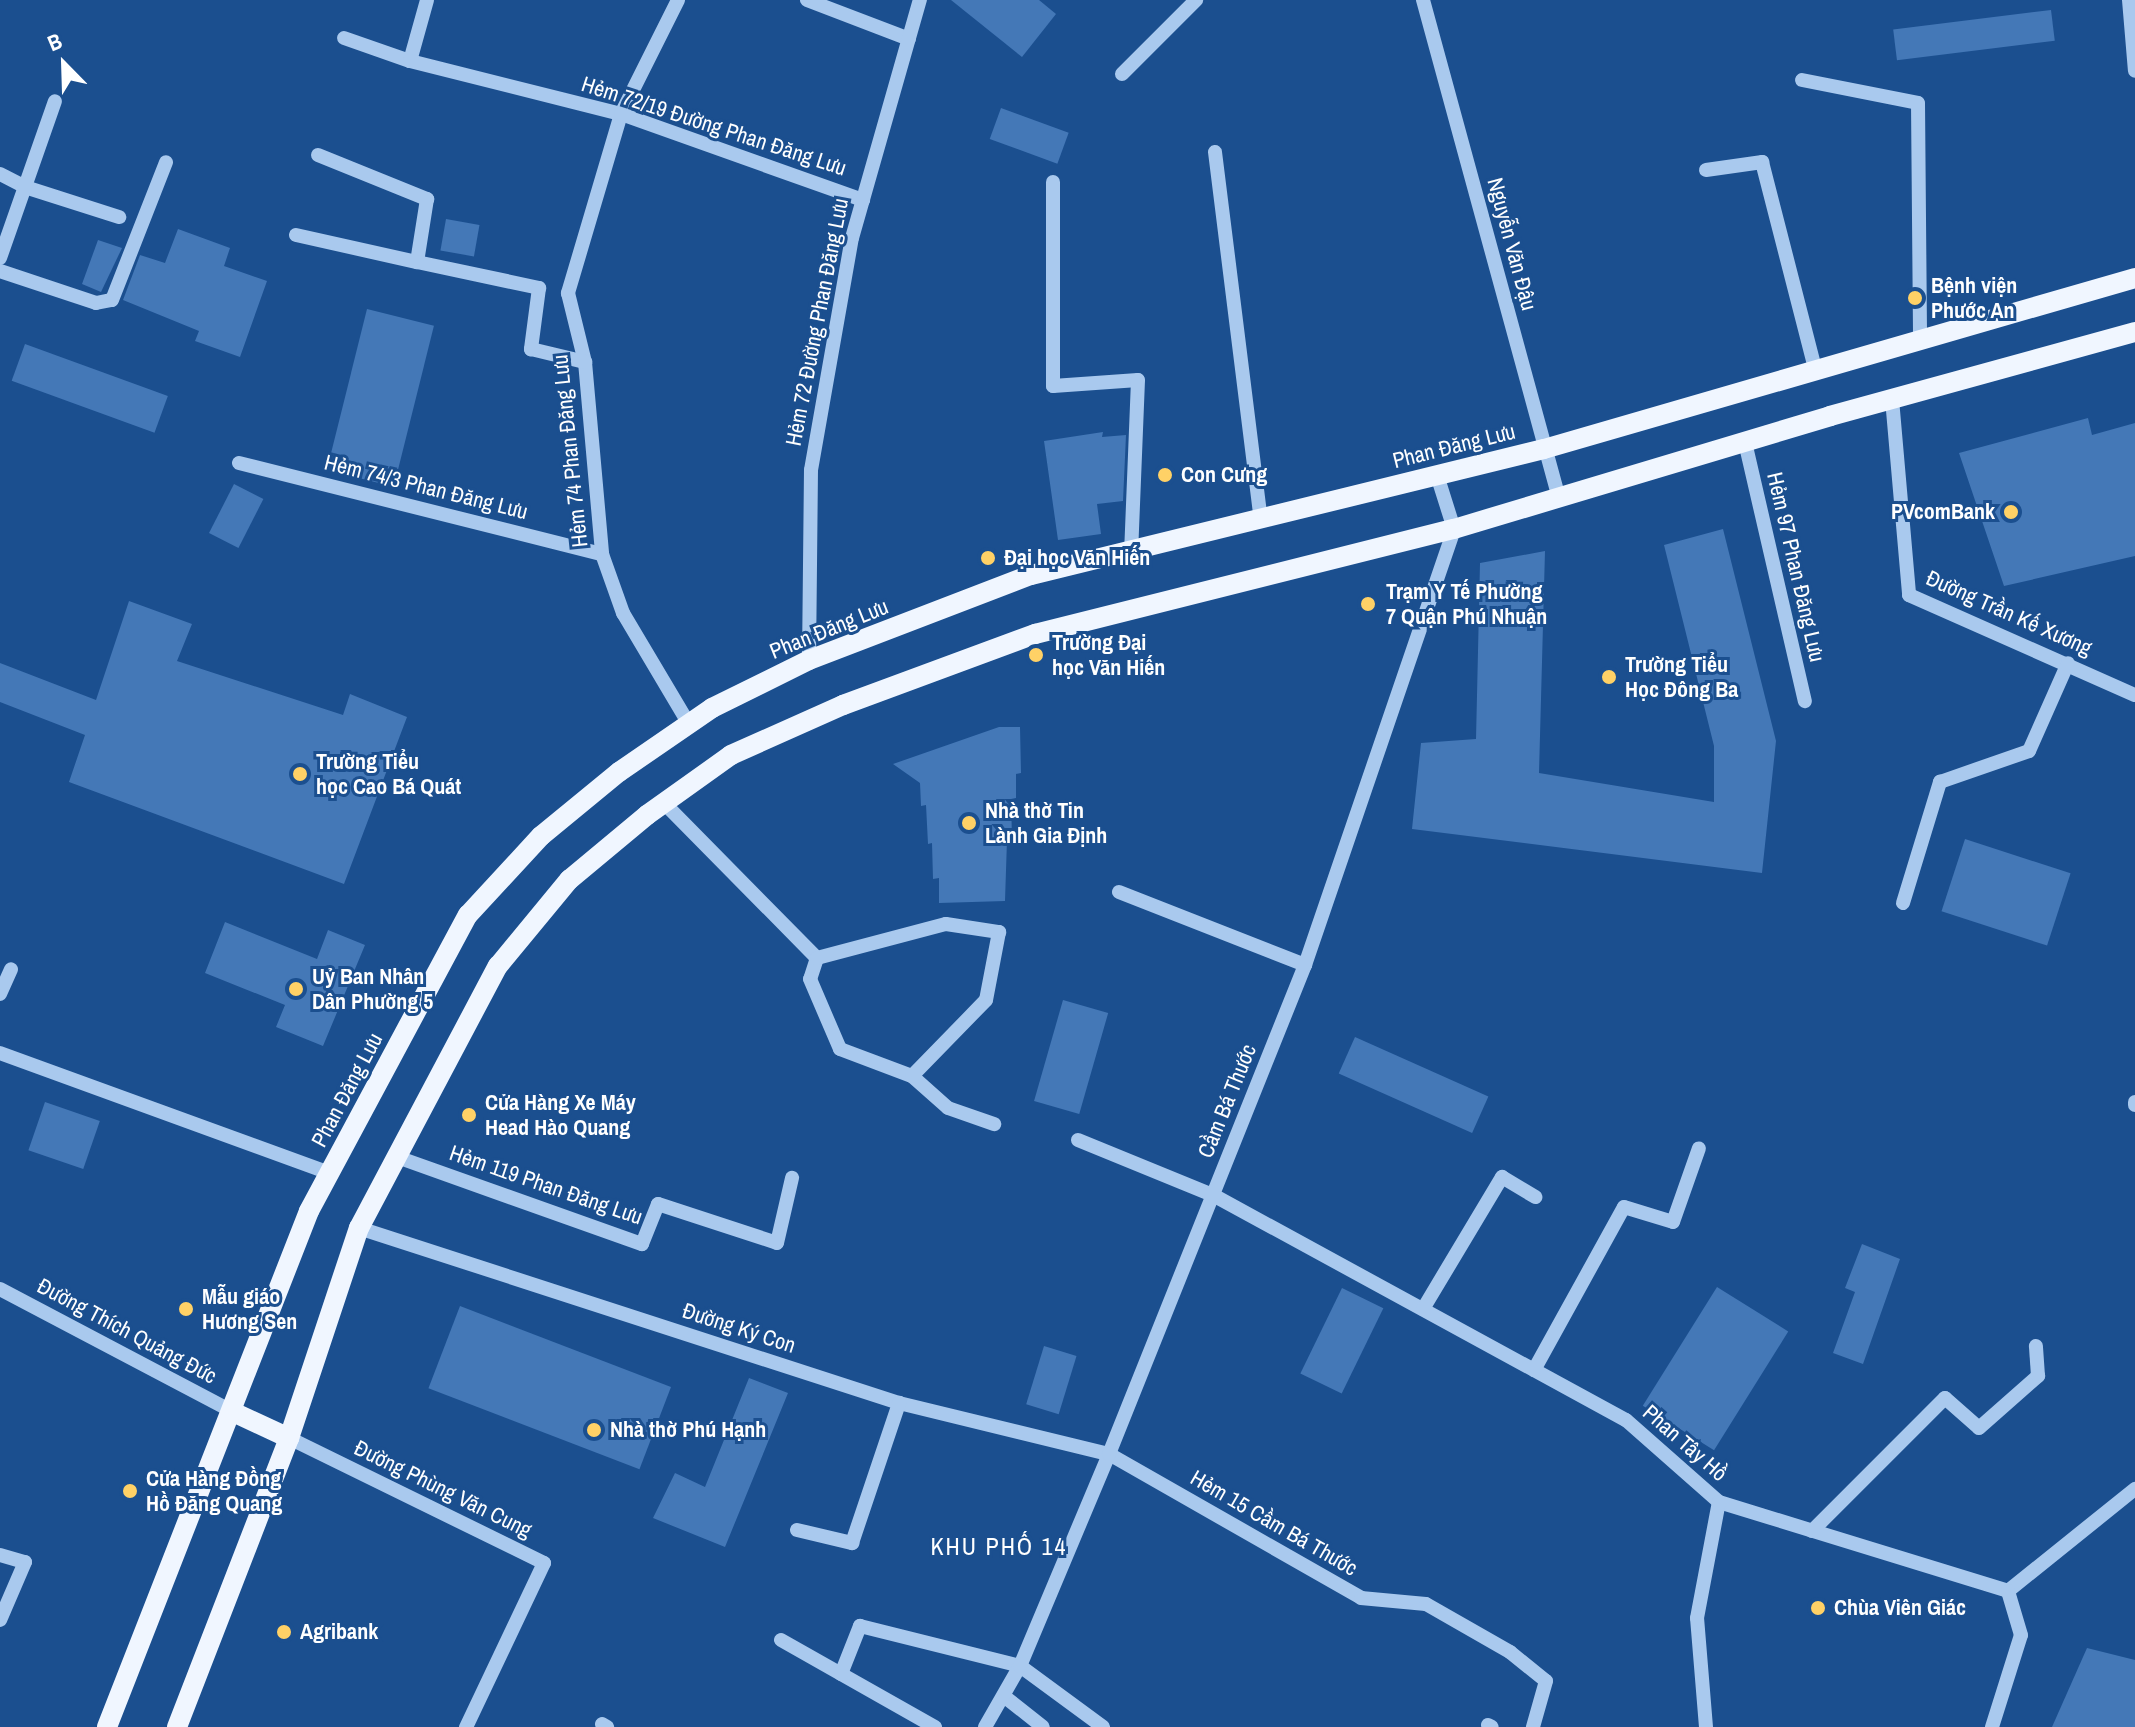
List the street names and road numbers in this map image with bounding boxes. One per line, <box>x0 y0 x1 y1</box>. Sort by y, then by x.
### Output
street label: Hẻm 72/19 Đường Phan Đăng Lưu <box>578 71 850 181</box>
street label: Nguyễn Văn Đậu <box>1482 175 1542 313</box>
street label: Hẻm 72 Đường Phan Đăng Lưu <box>780 196 854 448</box>
street label: Hẻm 74 Phan Đăng Lưu <box>547 353 593 549</box>
street label: Phan Đăng Lưu <box>1390 418 1518 474</box>
street label: Hẻm 74/3 Phan Đăng Lưu <box>322 449 530 525</box>
street label: Hẻm 97 Phan Đăng Lưu <box>1761 470 1831 664</box>
street label: Đường Trần Kế Xương <box>1922 565 2096 661</box>
street label: Phan Đăng Lưu <box>766 593 892 665</box>
street label: Phan Đăng Lưu <box>306 1028 388 1152</box>
street label: Cầm Bá Thước <box>1192 1040 1262 1162</box>
street label: Hẻm 119 Phan Đăng Lưu <box>446 1140 646 1230</box>
street label: Đường Thích Quảng Đức <box>33 1273 221 1389</box>
street label: Đường Ký Con <box>679 1297 799 1359</box>
street label: Phan Tây Hồ <box>1637 1399 1733 1487</box>
street label: Đường Phùng Văn Cung <box>350 1435 536 1543</box>
street label: Hẻm 15 Cầm Bá Thước <box>1186 1464 1362 1582</box>

